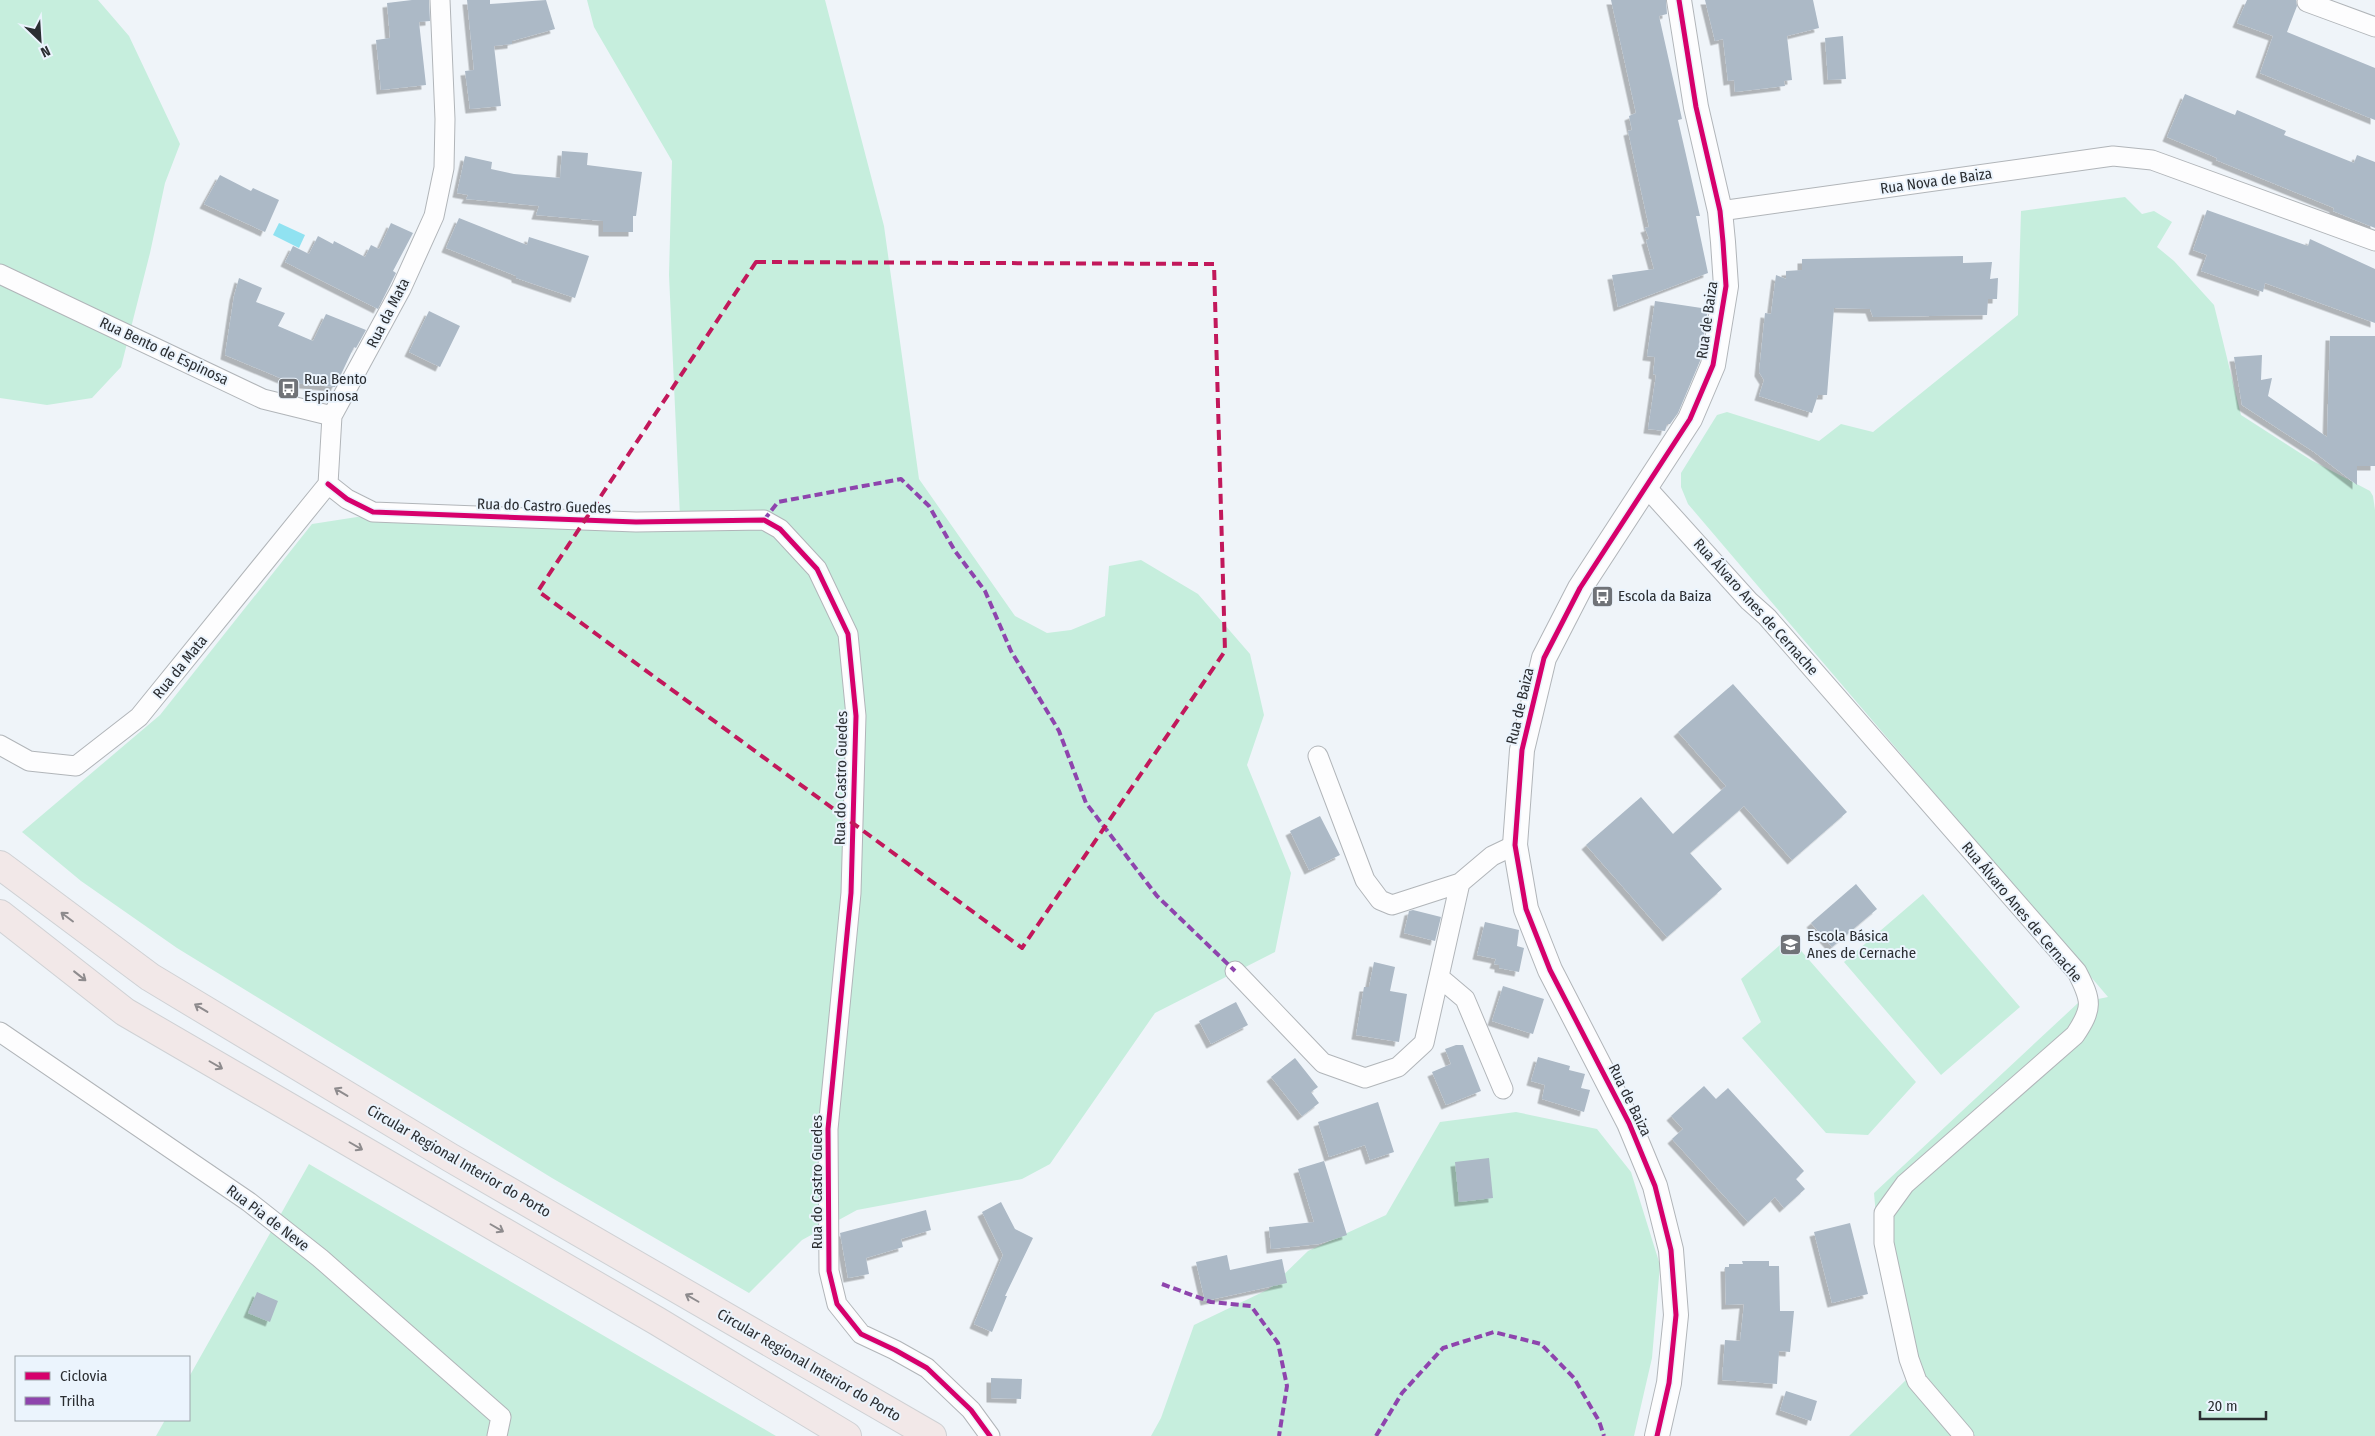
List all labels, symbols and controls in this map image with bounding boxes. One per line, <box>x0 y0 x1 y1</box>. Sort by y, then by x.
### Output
north arrow <box>15 15 65 65</box>
text: N <box>38 42 53 61</box>
street label: Rua Nova de Baiza <box>1879 164 1993 198</box>
street label: Rua da Mata <box>363 275 413 351</box>
street label: Rua de Baiza <box>1693 280 1721 360</box>
street label: Rua Bento de Espinosa <box>97 313 231 389</box>
place label: Rua Bento Espinosa <box>304 370 367 405</box>
bus stop icon: Rua Bento Espinosa <box>276 376 300 400</box>
street label: Rua do Castro Guedes <box>477 495 611 517</box>
street label: Rua Álvaro Anes de Cernache <box>1690 535 1822 679</box>
bus stop icon: Escola da Baiza <box>1590 584 1614 608</box>
place label: Escola da Baiza <box>1618 587 1712 605</box>
street label: Rua da Mata <box>149 632 211 702</box>
street label: Rua de Baiza <box>1502 666 1538 746</box>
street label: Rua do Castro Guedes <box>831 711 851 845</box>
street label: Rua Álvaro Anes de Cernache <box>1958 838 2086 986</box>
one-way arrow <box>61 911 74 922</box>
place label: Escola Básica Anes de Cernache <box>1807 927 1916 962</box>
school or university icon: Escola Básica Anes de Cernache <box>1779 933 1803 957</box>
one-way arrow <box>73 971 86 982</box>
one-way arrow <box>195 1003 209 1013</box>
one-way arrow <box>208 1060 222 1070</box>
street label: Rua de Baiza <box>1605 1061 1655 1139</box>
one-way arrow <box>334 1086 348 1096</box>
street label: Circular Regional Interior do Porto <box>364 1101 554 1221</box>
street label: Rua do Castro Guedes <box>808 1115 826 1249</box>
one-way arrow <box>349 1142 363 1152</box>
street label: Rua Pia de Neve <box>223 1181 313 1255</box>
one-way arrow <box>489 1223 503 1233</box>
one-way arrow <box>686 1292 700 1302</box>
street label: Circular Regional Interior do Porto <box>714 1305 904 1425</box>
legend <box>15 1356 190 1421</box>
text: Ciclovia <box>60 1367 107 1385</box>
scale bar <box>2200 1388 2266 1420</box>
text: Trilha <box>60 1392 95 1410</box>
text: 20 m <box>2208 1397 2238 1415</box>

